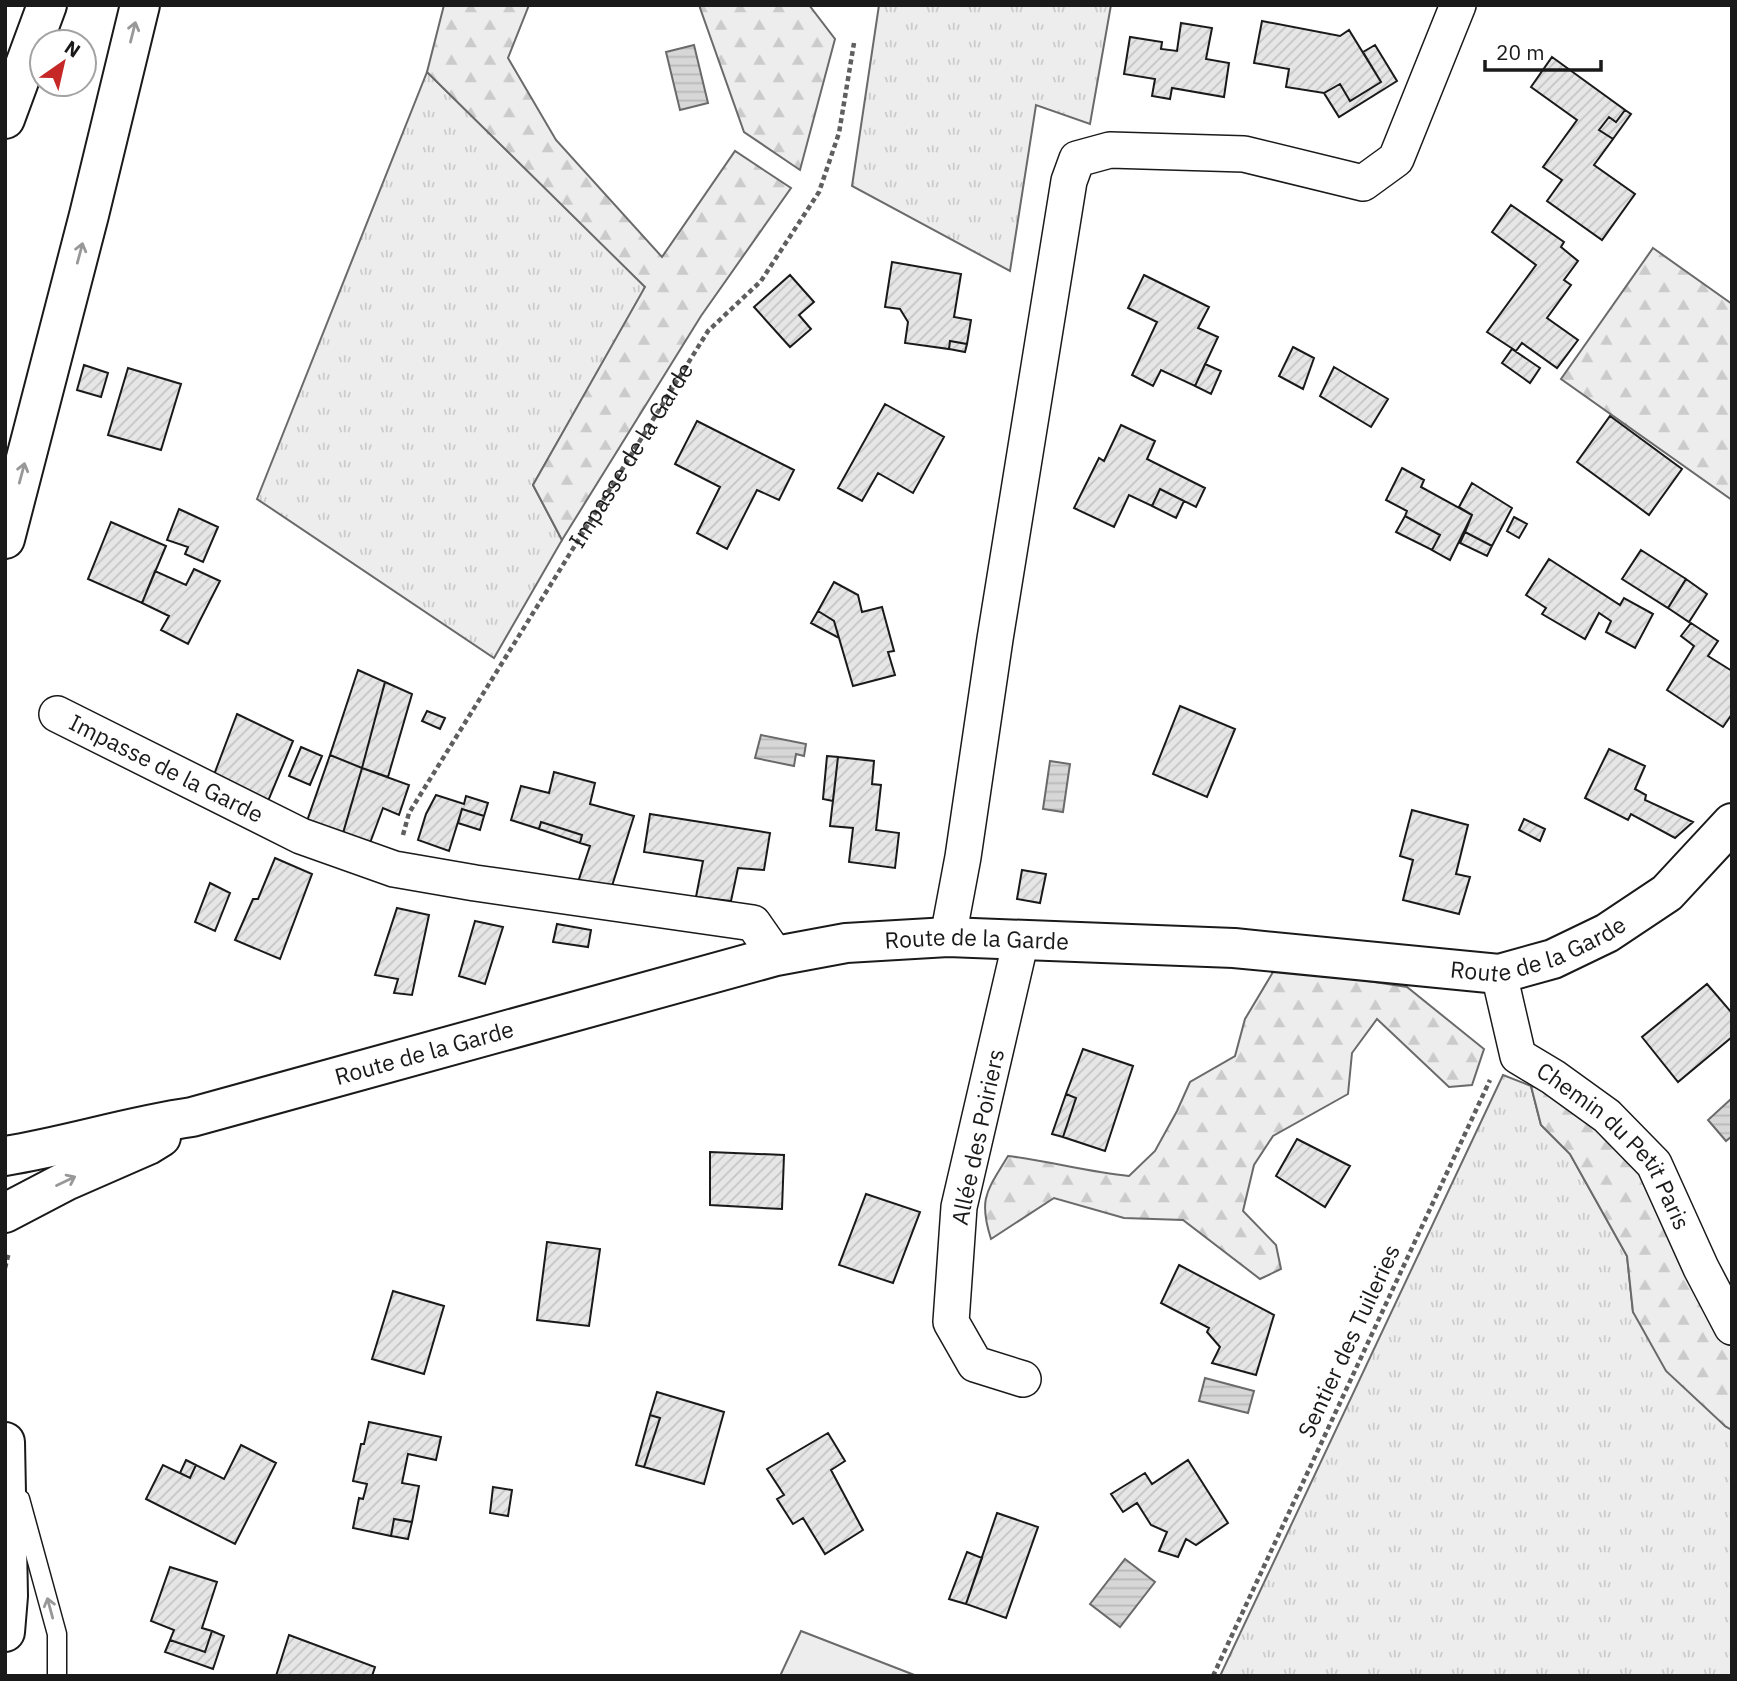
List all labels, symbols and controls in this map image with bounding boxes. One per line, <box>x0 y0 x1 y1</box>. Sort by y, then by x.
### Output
one-way arrow <box>128 21 141 43</box>
north arrow <box>28 28 98 98</box>
scale bar <box>1485 28 1600 72</box>
text: N <box>60 35 85 63</box>
text: 20 m <box>1496 38 1545 66</box>
one-way arrow <box>74 242 87 264</box>
street label: Impasse de la Garde <box>561 356 699 553</box>
one-way arrow <box>16 462 29 485</box>
street label: Impasse de la Garde <box>64 707 269 829</box>
street label: Route de la Garde <box>1449 909 1631 988</box>
street label: Route de la Garde <box>884 921 1069 956</box>
street label: Route de la Garde <box>331 1013 517 1091</box>
street label: Allée des Poiriers <box>944 1046 1010 1227</box>
street label: Chemin du Petit Paris <box>1532 1055 1698 1234</box>
one-way arrow <box>55 1174 76 1188</box>
street label: Sentier des Tuileries <box>1290 1239 1406 1442</box>
one-way arrow <box>42 1598 55 1620</box>

